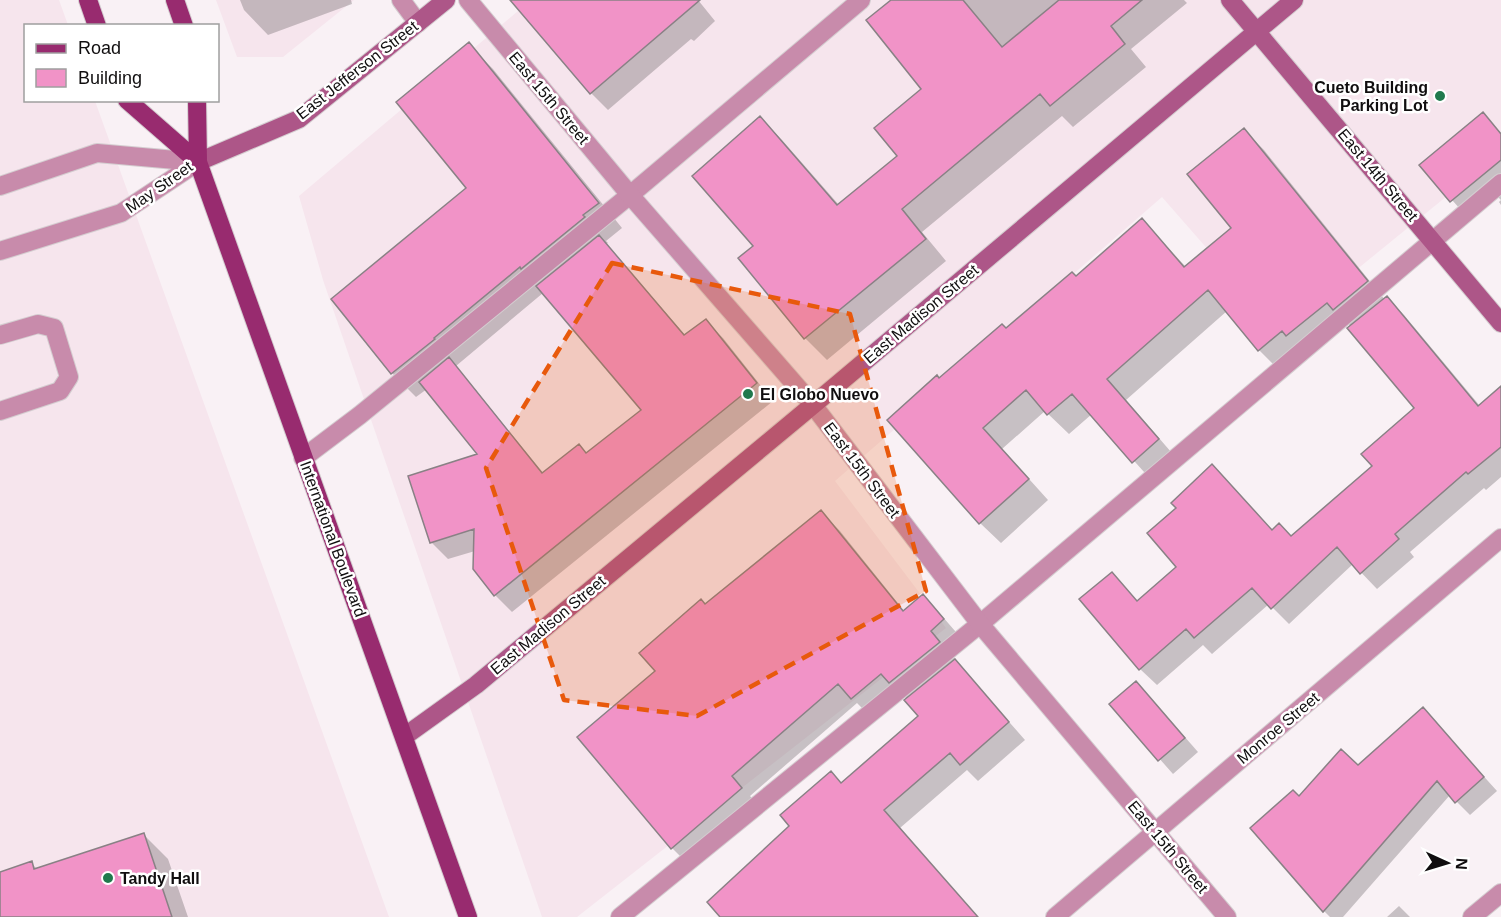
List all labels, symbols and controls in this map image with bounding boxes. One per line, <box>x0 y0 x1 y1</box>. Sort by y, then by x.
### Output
street label: East Jefferson Street <box>293 17 421 123</box>
legend <box>24 24 219 102</box>
text: Road <box>78 38 121 58</box>
street label: East 15th Street <box>506 49 593 148</box>
text: Building <box>78 68 142 88</box>
place label: Cueto Building Parking Lot <box>1314 79 1429 114</box>
marker: Cueto Building Parking Lot <box>1433 89 1447 103</box>
street label: East 14th Street <box>1335 126 1422 225</box>
street label: May Street <box>122 158 196 216</box>
street label: East Madison Street <box>860 261 982 367</box>
place label: El Globo Nuevo <box>760 386 879 403</box>
marker: El Globo Nuevo <box>741 387 755 401</box>
street label: East 15th Street <box>821 419 904 521</box>
street label: International Boulevard <box>297 459 369 619</box>
street label: East Madison Street <box>487 572 609 678</box>
street label: Monroe Street <box>1234 689 1323 767</box>
street label: East 15th Street <box>1125 798 1212 897</box>
north arrow <box>1417 833 1477 893</box>
text: N <box>1453 858 1470 870</box>
place label: Tandy Hall <box>120 870 200 887</box>
marker: Tandy Hall <box>101 871 115 885</box>

